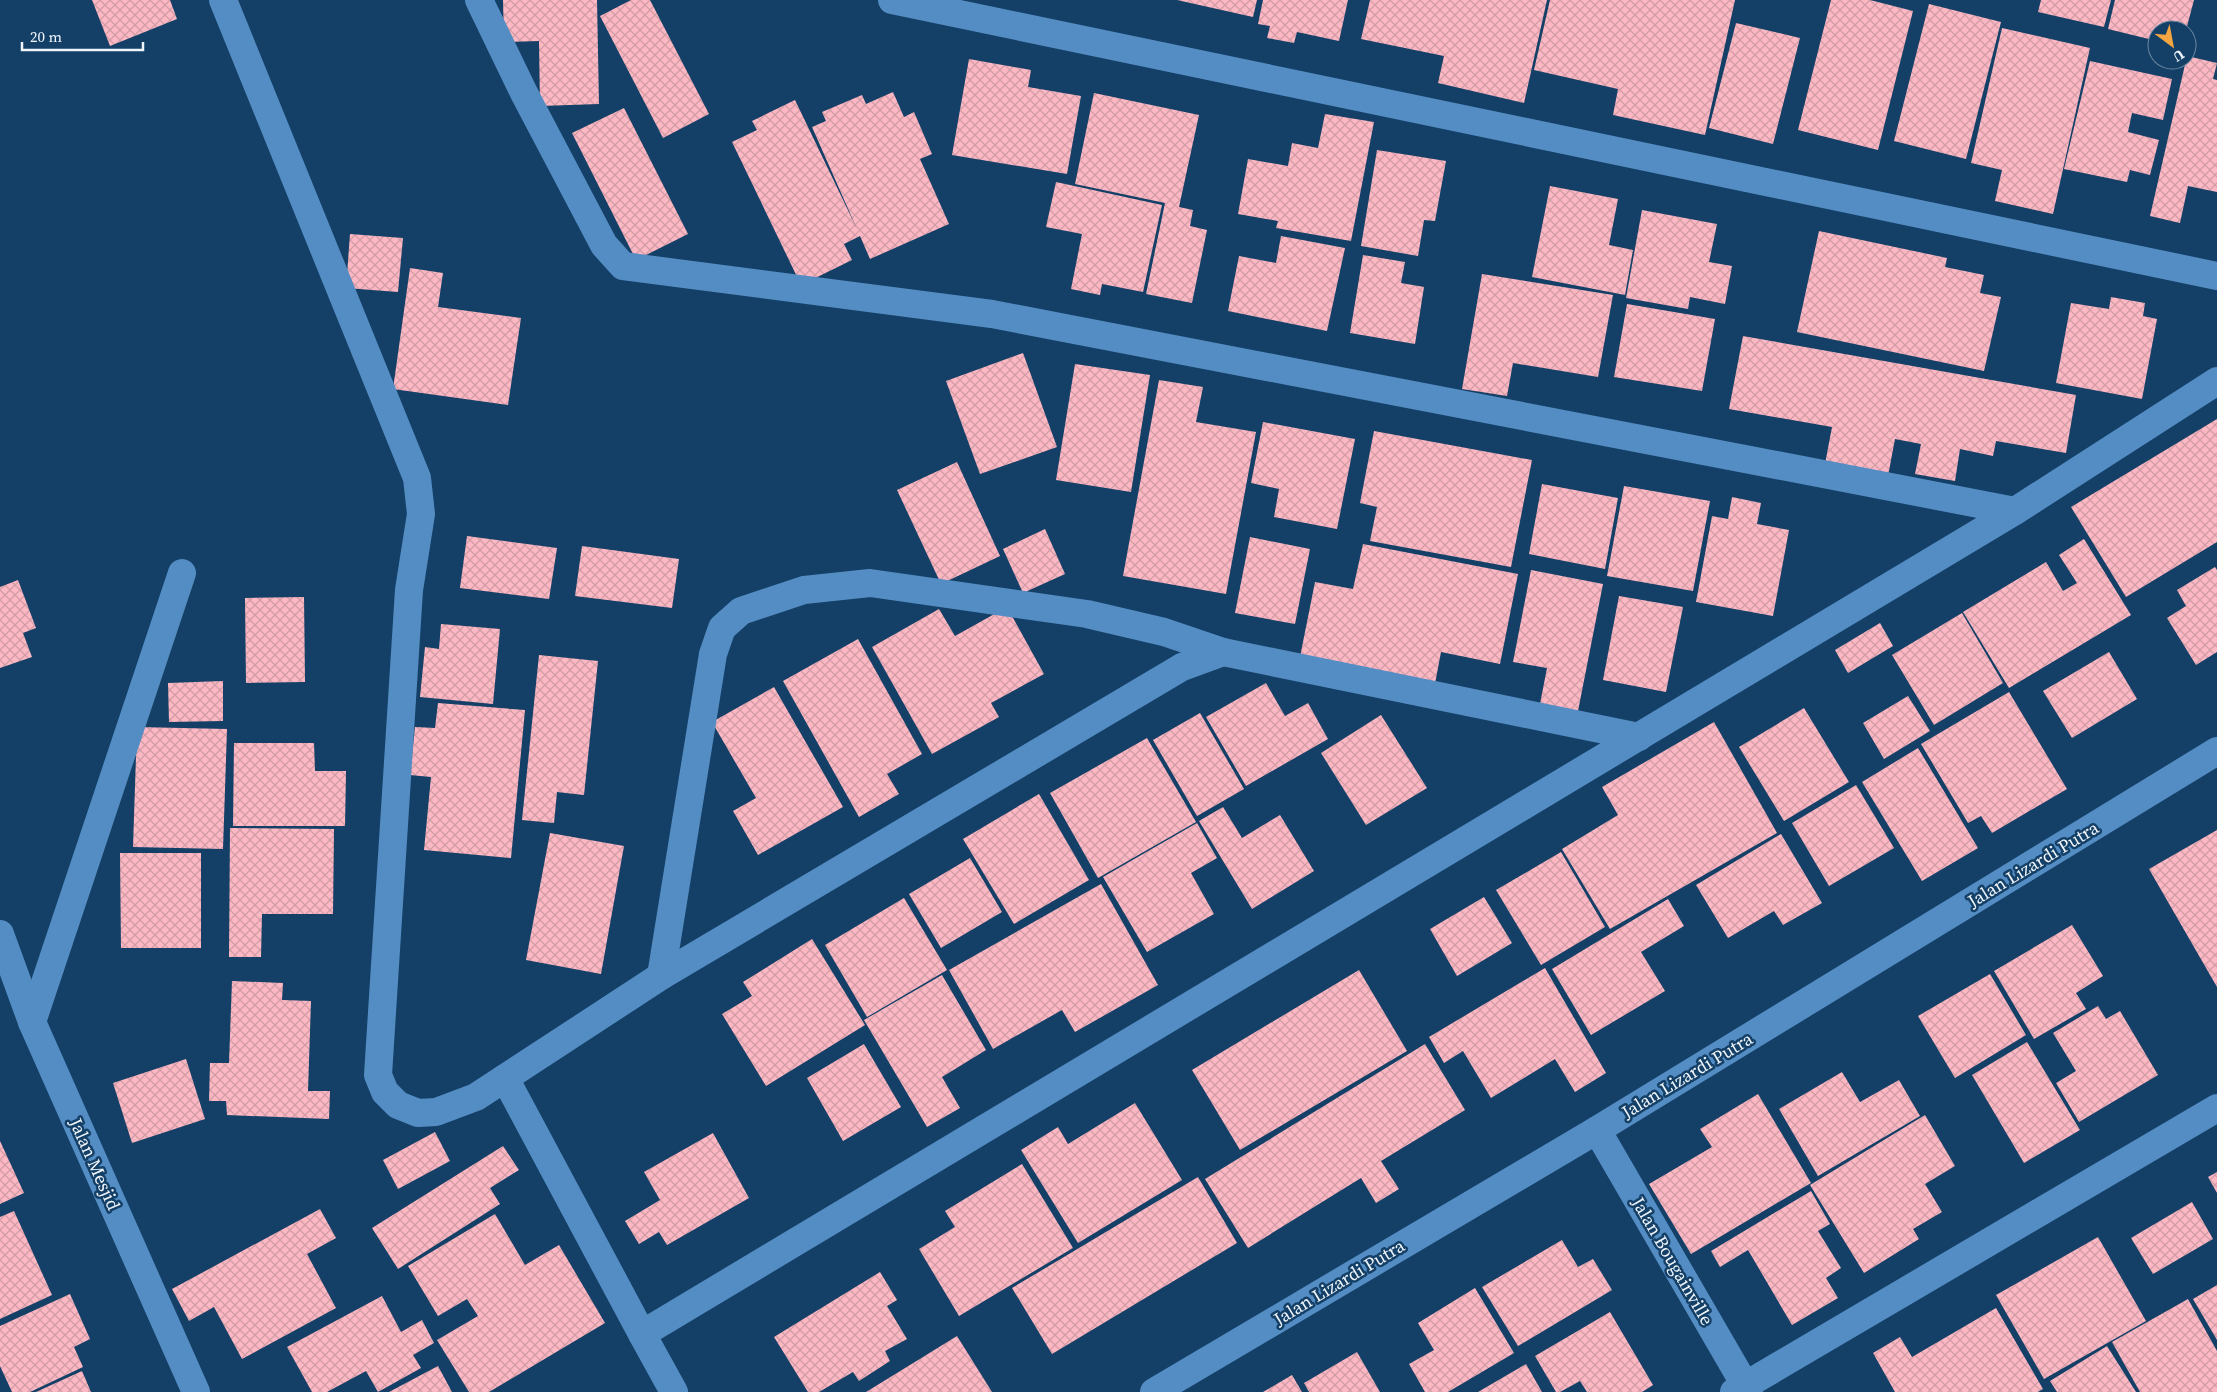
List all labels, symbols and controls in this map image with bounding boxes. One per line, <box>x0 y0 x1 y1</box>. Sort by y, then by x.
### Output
scale bar <box>22 20 144 52</box>
north arrow <box>2147 20 2197 70</box>
text: 20 m <box>30 26 62 47</box>
text: U <box>2169 45 2189 67</box>
street label: Jalan Lizardi Putra <box>1962 815 2104 914</box>
street label: Jalan Lizardi Putra <box>1616 1026 1758 1125</box>
street label: Jalan Mesjid <box>63 1113 126 1214</box>
street label: Jalan Bougainville <box>1626 1191 1720 1330</box>
street label: Jalan Lizardi Putra <box>1268 1233 1410 1332</box>

